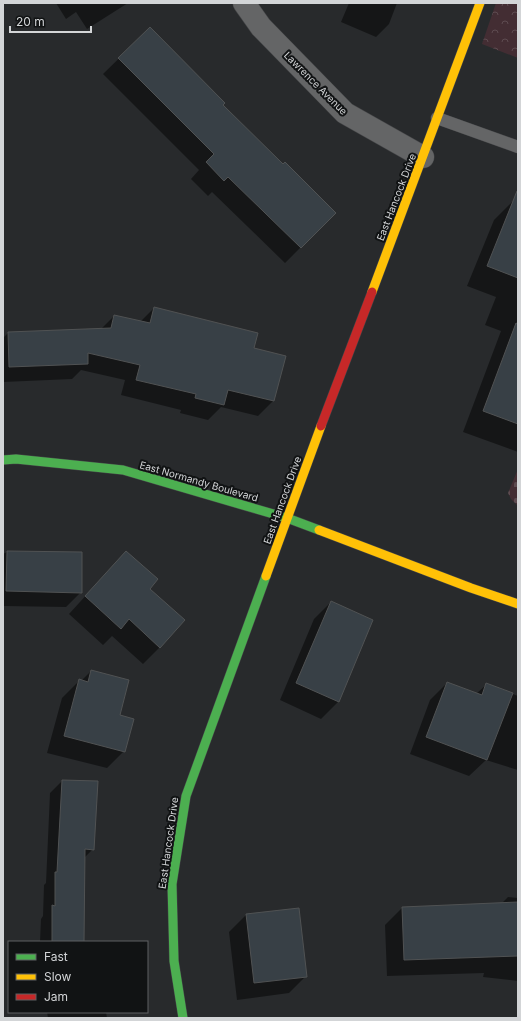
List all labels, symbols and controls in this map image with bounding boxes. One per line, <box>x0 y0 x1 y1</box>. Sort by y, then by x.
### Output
scale bar <box>10 8 91 34</box>
text: 20 m <box>16 14 45 29</box>
street label: Lawrence Avenue <box>282 49 350 117</box>
street label: East Hancock Drive <box>374 152 418 242</box>
street label: East Hancock Drive <box>261 454 304 546</box>
street label: East Normandy Boulevard <box>138 458 260 504</box>
street label: East Hancock Drive <box>156 796 180 890</box>
legend <box>8 941 148 1013</box>
text: Fast <box>44 949 68 964</box>
text: Slow <box>44 969 72 984</box>
text: Jam <box>44 989 68 1004</box>

